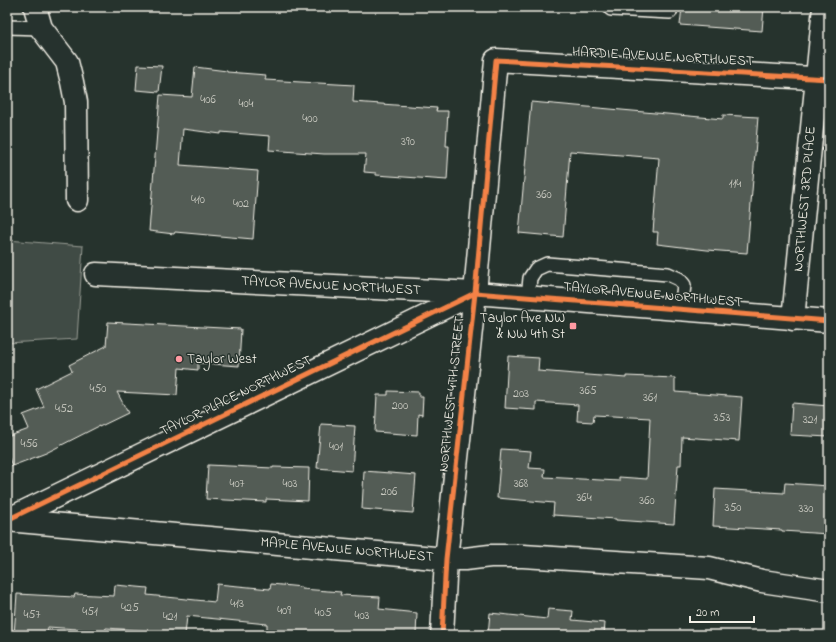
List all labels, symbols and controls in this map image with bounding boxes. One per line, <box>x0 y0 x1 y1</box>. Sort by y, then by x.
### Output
street label: HARDIE AVENUE NORTHWEST <box>572 42 754 72</box>
house number: 406 <box>200 91 216 109</box>
house number: 404 <box>238 95 254 113</box>
house number: 400 <box>302 110 318 128</box>
street label: NORTHWEST 3RD PLACE <box>788 125 822 273</box>
house number: 390 <box>401 133 415 151</box>
house number: 114 <box>729 175 741 193</box>
house number: 360 <box>536 186 552 204</box>
house number: 410 <box>191 191 205 209</box>
house number: 402 <box>233 195 249 213</box>
street label: TAYLOR AVENUE NORTHWEST <box>241 271 421 301</box>
street label: TAYLOR AVENUE NORTHWEST <box>562 277 744 313</box>
place label: Taylor Ave NW & NW 4th St <box>480 308 565 345</box>
street label: NORTHWEST 4TH STREET <box>433 315 471 473</box>
marker: Taylor Ave NW & NW 4th St <box>568 321 578 331</box>
place label: Taylor West <box>187 349 257 371</box>
street label: TAYLOR PLACE NORTHWEST <box>157 350 315 442</box>
marker: Taylor West <box>174 354 184 364</box>
house number: 450 <box>90 380 107 398</box>
house number: 365 <box>579 382 597 400</box>
house number: 203 <box>513 385 529 403</box>
house number: 361 <box>643 389 657 407</box>
house number: 200 <box>392 397 408 415</box>
house number: 452 <box>55 400 73 418</box>
house number: 353 <box>714 409 730 427</box>
house number: 321 <box>803 411 818 429</box>
house number: 456 <box>20 435 38 453</box>
house number: 401 <box>329 438 343 456</box>
house number: 407 <box>229 475 245 493</box>
house number: 403 <box>282 475 298 493</box>
house number: 368 <box>514 475 529 493</box>
house number: 206 <box>381 483 398 501</box>
house number: 364 <box>576 489 592 507</box>
house number: 360 <box>639 492 655 510</box>
house number: 350 <box>724 499 742 517</box>
house number: 330 <box>798 500 814 518</box>
street label: MAPLE AVENUE NORTHWEST <box>260 532 434 568</box>
house number: 413 <box>230 595 244 613</box>
scale bar <box>690 598 754 624</box>
house number: 425 <box>121 599 139 617</box>
house number: 409 <box>277 602 291 620</box>
house number: 451 <box>82 603 98 621</box>
house number: 405 <box>315 604 332 622</box>
text: 20 m <box>696 604 719 622</box>
house number: 457 <box>24 606 40 624</box>
house number: 403 <box>354 607 370 625</box>
house number: 421 <box>163 608 178 626</box>

